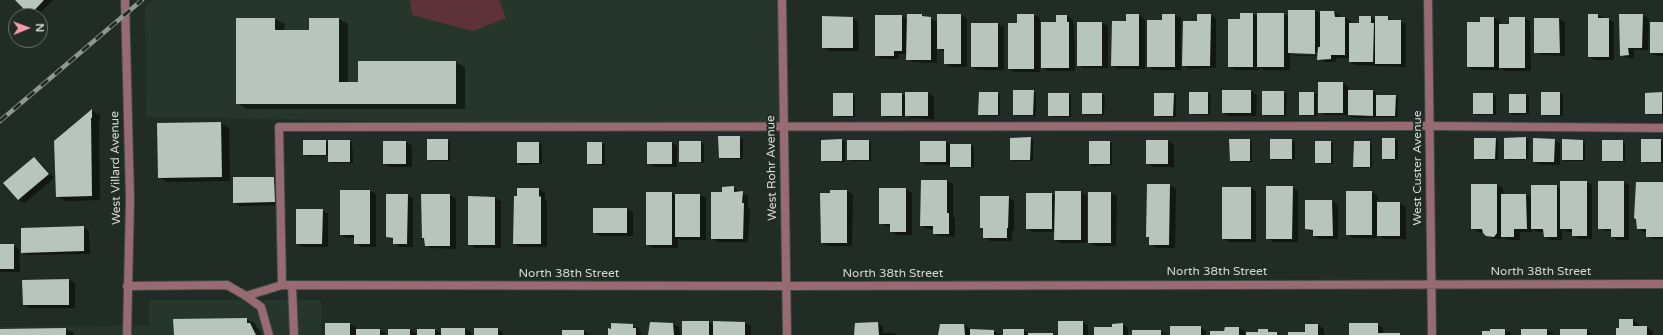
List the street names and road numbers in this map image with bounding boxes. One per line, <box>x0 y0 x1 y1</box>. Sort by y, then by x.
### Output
street label: West Villard Avenue <box>108 111 124 225</box>
street label: West Custer Avenue <box>1411 111 1425 225</box>
street label: West Rohr Avenue <box>764 115 780 221</box>
street label: North 38th Street <box>1167 265 1267 279</box>
street label: North 38th Street <box>1491 265 1591 279</box>
street label: North 38th Street <box>519 267 619 281</box>
street label: North 38th Street <box>843 267 943 281</box>

